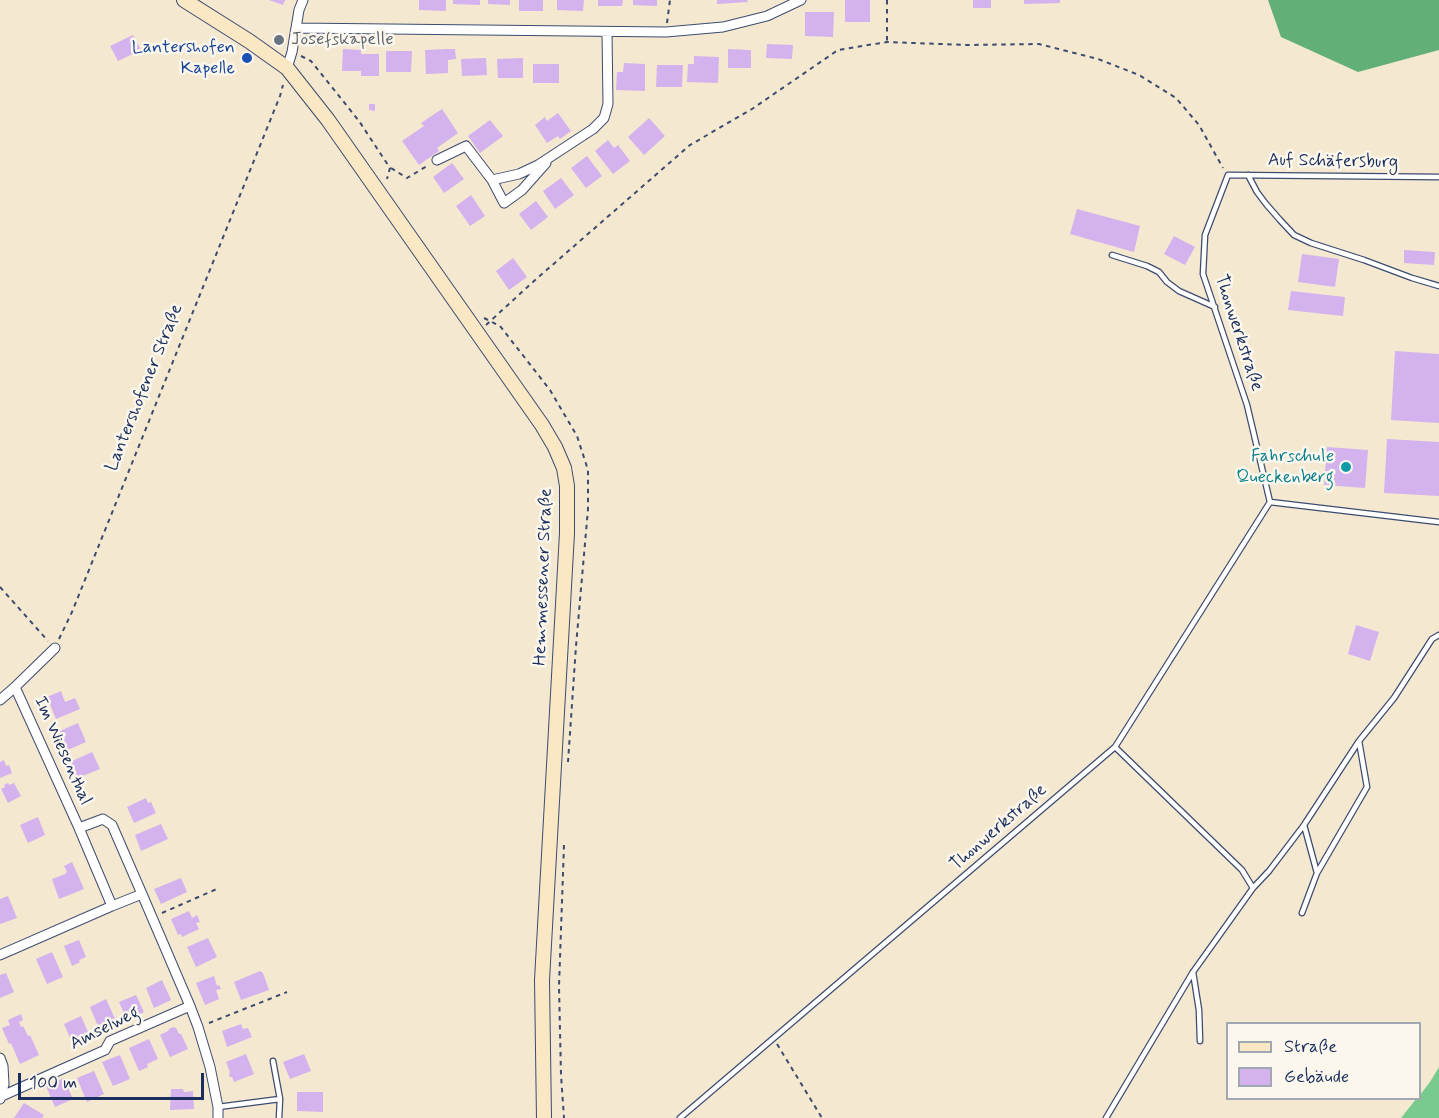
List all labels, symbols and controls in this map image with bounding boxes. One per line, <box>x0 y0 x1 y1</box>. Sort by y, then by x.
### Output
place label: Josefskapelle <box>291 29 394 51</box>
marker: Josefskapelle <box>272 33 286 47</box>
place label: Lantershofen Kapelle <box>132 37 235 80</box>
marker: Lantershofen Kapelle <box>240 51 254 65</box>
street label: Auf Schäfersburg <box>1268 150 1398 174</box>
street label: Thonwerkstraße <box>1209 272 1267 394</box>
street label: Lantershofener Straße <box>102 301 188 475</box>
place label: Fahrschule Queckenberg <box>1236 446 1334 488</box>
marker: Fahrschule Queckenberg <box>1339 460 1353 474</box>
street label: Hemmessener Straße <box>530 488 558 666</box>
street label: Im Wiesenthal <box>28 693 96 809</box>
street label: Thonwerkstraße <box>946 780 1052 876</box>
street label: Amselweg <box>67 1002 143 1056</box>
legend <box>1226 1022 1421 1100</box>
text: Straße <box>1284 1035 1337 1059</box>
scale bar <box>21 1061 207 1099</box>
text: Gebäude <box>1284 1065 1349 1089</box>
text: 100 m <box>29 1071 77 1095</box>

